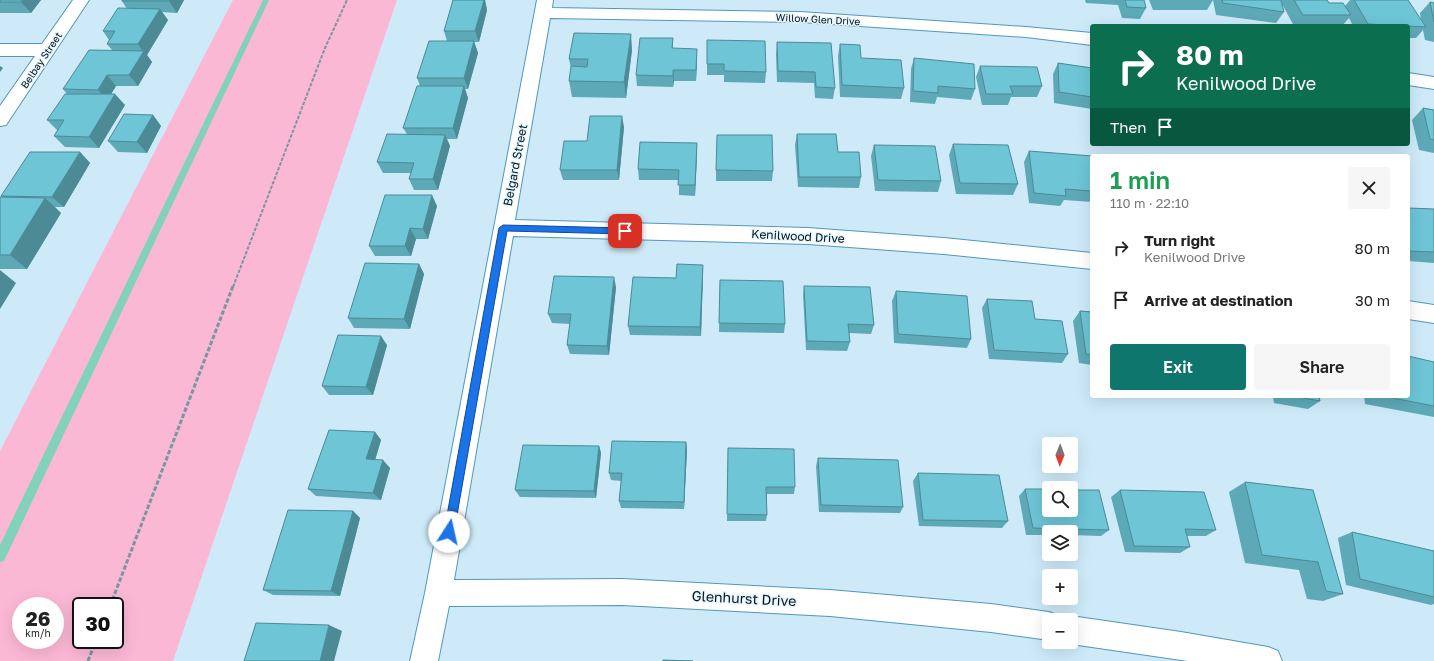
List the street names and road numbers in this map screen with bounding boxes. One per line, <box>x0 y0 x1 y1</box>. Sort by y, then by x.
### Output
street label: Willow Glen Drive <box>776 11 861 27</box>
street label: Belbay Street <box>18 30 64 90</box>
street label: Belgard Street <box>500 122 530 207</box>
street label: Kenilwood Drive <box>751 226 845 246</box>
street label: Glenhurst Drive <box>691 587 797 609</box>

